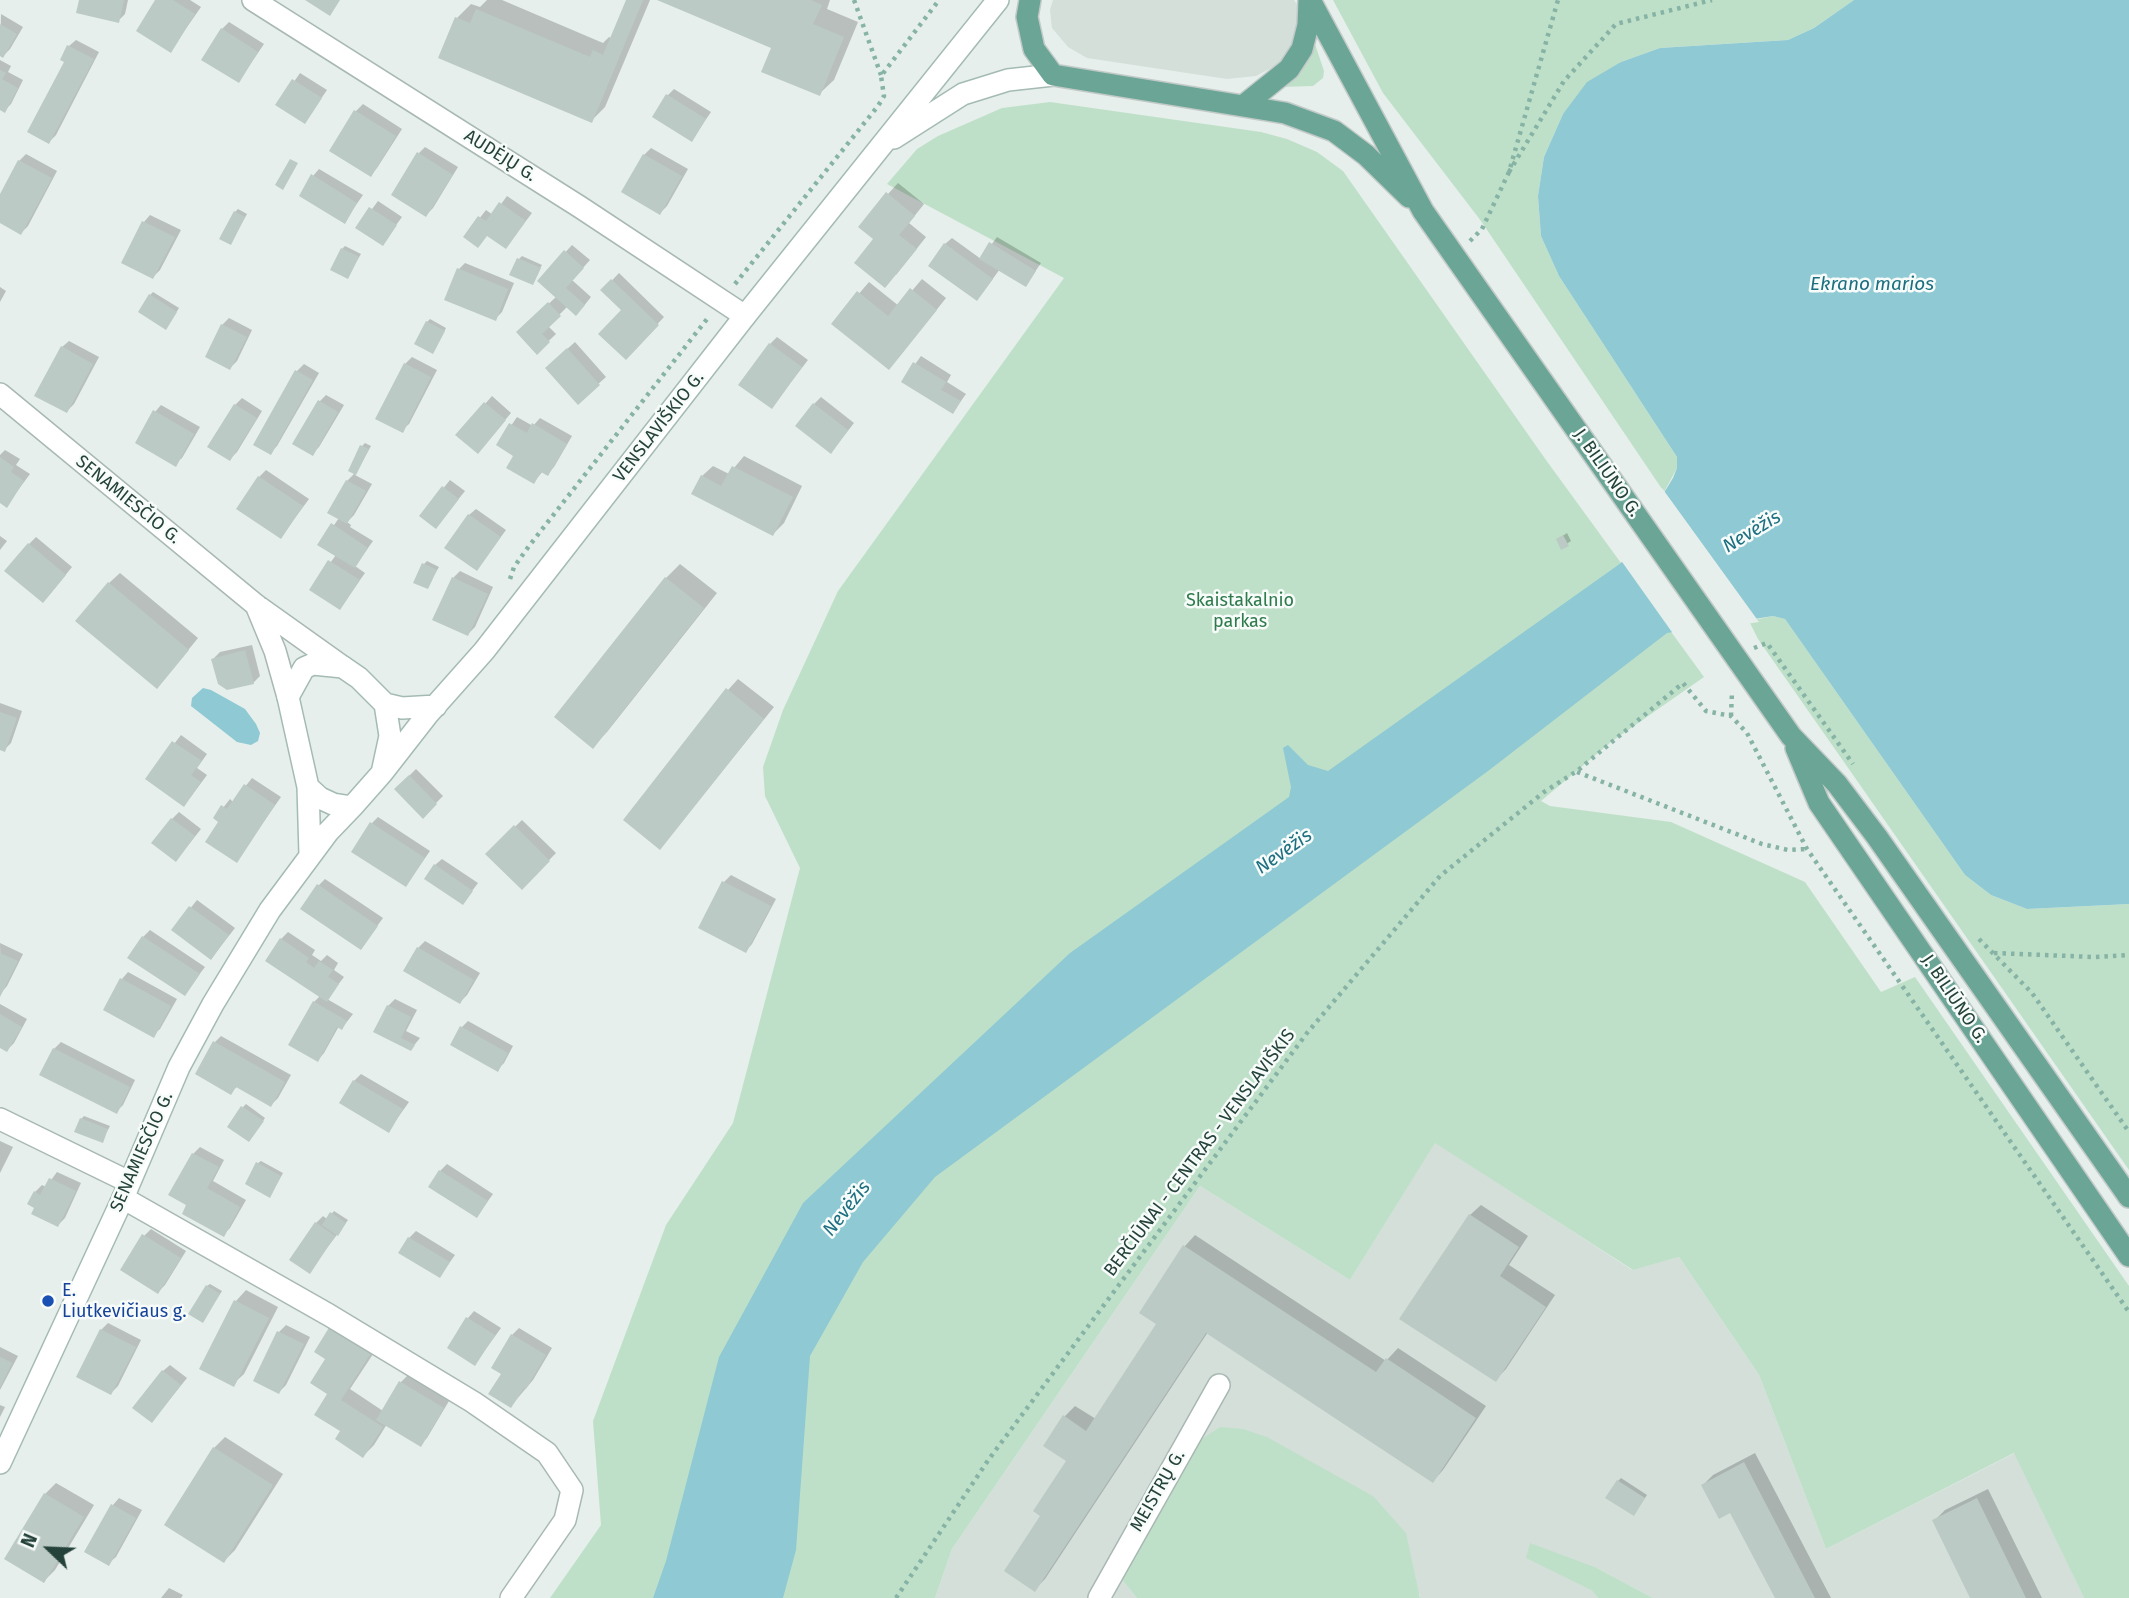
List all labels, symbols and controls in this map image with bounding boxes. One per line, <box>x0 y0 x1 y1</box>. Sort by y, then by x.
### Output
street label: AUDĖJŲ G. <box>460 125 540 187</box>
water label: Ekrano marios <box>1810 274 1934 296</box>
street label: VENSLAVIŠKIO G. <box>609 367 709 487</box>
street label: J. BILIŪNO G. <box>1569 425 1645 521</box>
street label: SENAMIESČIO G. <box>71 451 185 549</box>
water label: Nevėžis <box>1719 506 1785 558</box>
park label: Skaistakalnio parkas <box>1186 590 1294 632</box>
water label: Nevėžis <box>1251 824 1317 880</box>
street label: J. BILIŪNO G. <box>1916 951 1992 1047</box>
street label: BERČIŪNAI - CENTRAS - VENSLAVIŠKIS <box>1100 1025 1300 1281</box>
street label: SENAMIESČIO G. <box>106 1089 178 1215</box>
water label: Nevėžis <box>818 1177 876 1241</box>
place label: E. Liutkevičiaus g. <box>62 1280 187 1322</box>
marker: E. Liutkevičiaus g. <box>40 1293 56 1309</box>
street label: MEISTRŲ G. <box>1126 1446 1190 1536</box>
north arrow <box>14 1514 84 1584</box>
text: N <box>16 1530 42 1551</box>

